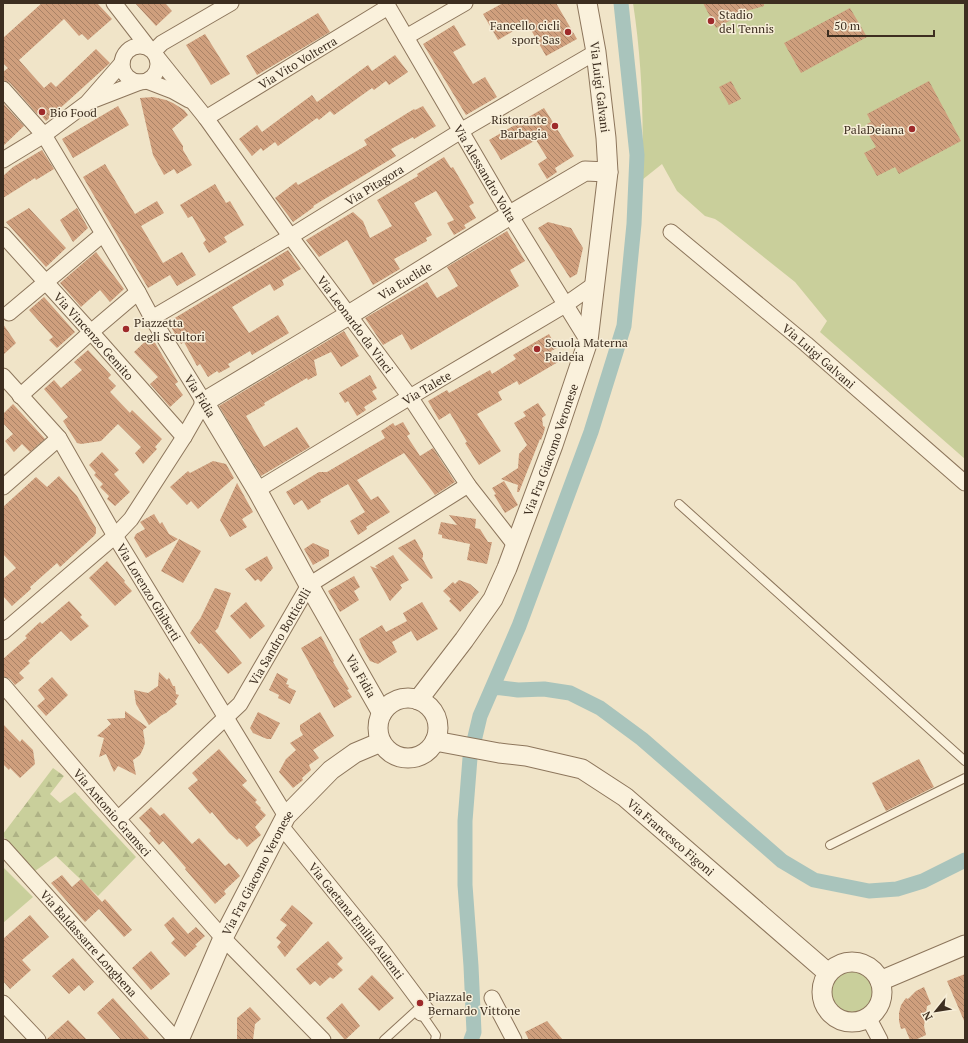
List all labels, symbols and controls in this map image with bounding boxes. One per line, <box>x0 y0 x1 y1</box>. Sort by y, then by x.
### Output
place label: Stadio del Tennis <box>719 7 774 36</box>
scale bar <box>828 12 934 38</box>
marker: Stadio del Tennis <box>706 16 716 26</box>
place label: Fancello cicli sport Sas <box>490 18 560 47</box>
text: 50 m <box>834 18 861 33</box>
marker: Fancello cicli sport Sas <box>563 27 573 37</box>
street label: Via Vito Volterra <box>255 33 339 92</box>
street label: Via Luigi Galvani <box>587 41 613 134</box>
place label: Bio Food <box>50 105 97 120</box>
marker: Bio Food <box>37 107 47 117</box>
place label: Ristorante Barbagia <box>491 112 547 141</box>
marker: Ristorante Barbagia <box>550 121 560 131</box>
street label: Via Alessandro Volta <box>451 122 520 225</box>
place label: PalaDeiana <box>844 122 904 137</box>
marker: PalaDeiana <box>907 124 917 134</box>
street label: Via Pitagora <box>342 161 406 208</box>
street label: Via Euclide <box>375 258 434 303</box>
street label: Via Leonardo da Vinci <box>315 272 397 376</box>
street label: Via Vincenzo Gemito <box>51 289 138 383</box>
place label: Piazzetta degli Scultori <box>134 315 205 344</box>
street label: Via Luigi Galvani <box>779 320 859 392</box>
marker: Piazzetta degli Scultori <box>121 324 131 334</box>
place label: Scuola Materna Paideia <box>545 335 628 364</box>
marker: Scuola Materna Paideia <box>532 344 542 354</box>
street label: Via Talete <box>399 367 453 408</box>
street label: Via Fidia <box>181 372 219 420</box>
street label: Via Fra Giacomo Veronese <box>520 381 581 518</box>
street label: Via Lorenzo Ghiberti <box>114 541 185 644</box>
street label: Via Sandro Botticelli <box>245 585 314 688</box>
street label: Via Fidia <box>343 652 379 700</box>
street label: Via Antonio Gramsci <box>71 765 155 859</box>
street label: Via Francesco Figoni <box>624 795 718 879</box>
street label: Via Fra Giacomo Veronese <box>218 806 296 938</box>
street label: Via Gaetana Emilia Aulenti <box>306 859 408 982</box>
street label: Via Baldassarre Longhena <box>37 887 141 1000</box>
place label: Piazzale Bernardo Vittone <box>428 989 520 1018</box>
north arrow <box>916 991 956 1031</box>
marker: Piazzale Bernardo Vittone <box>415 998 425 1008</box>
text: N <box>919 1008 935 1023</box>

